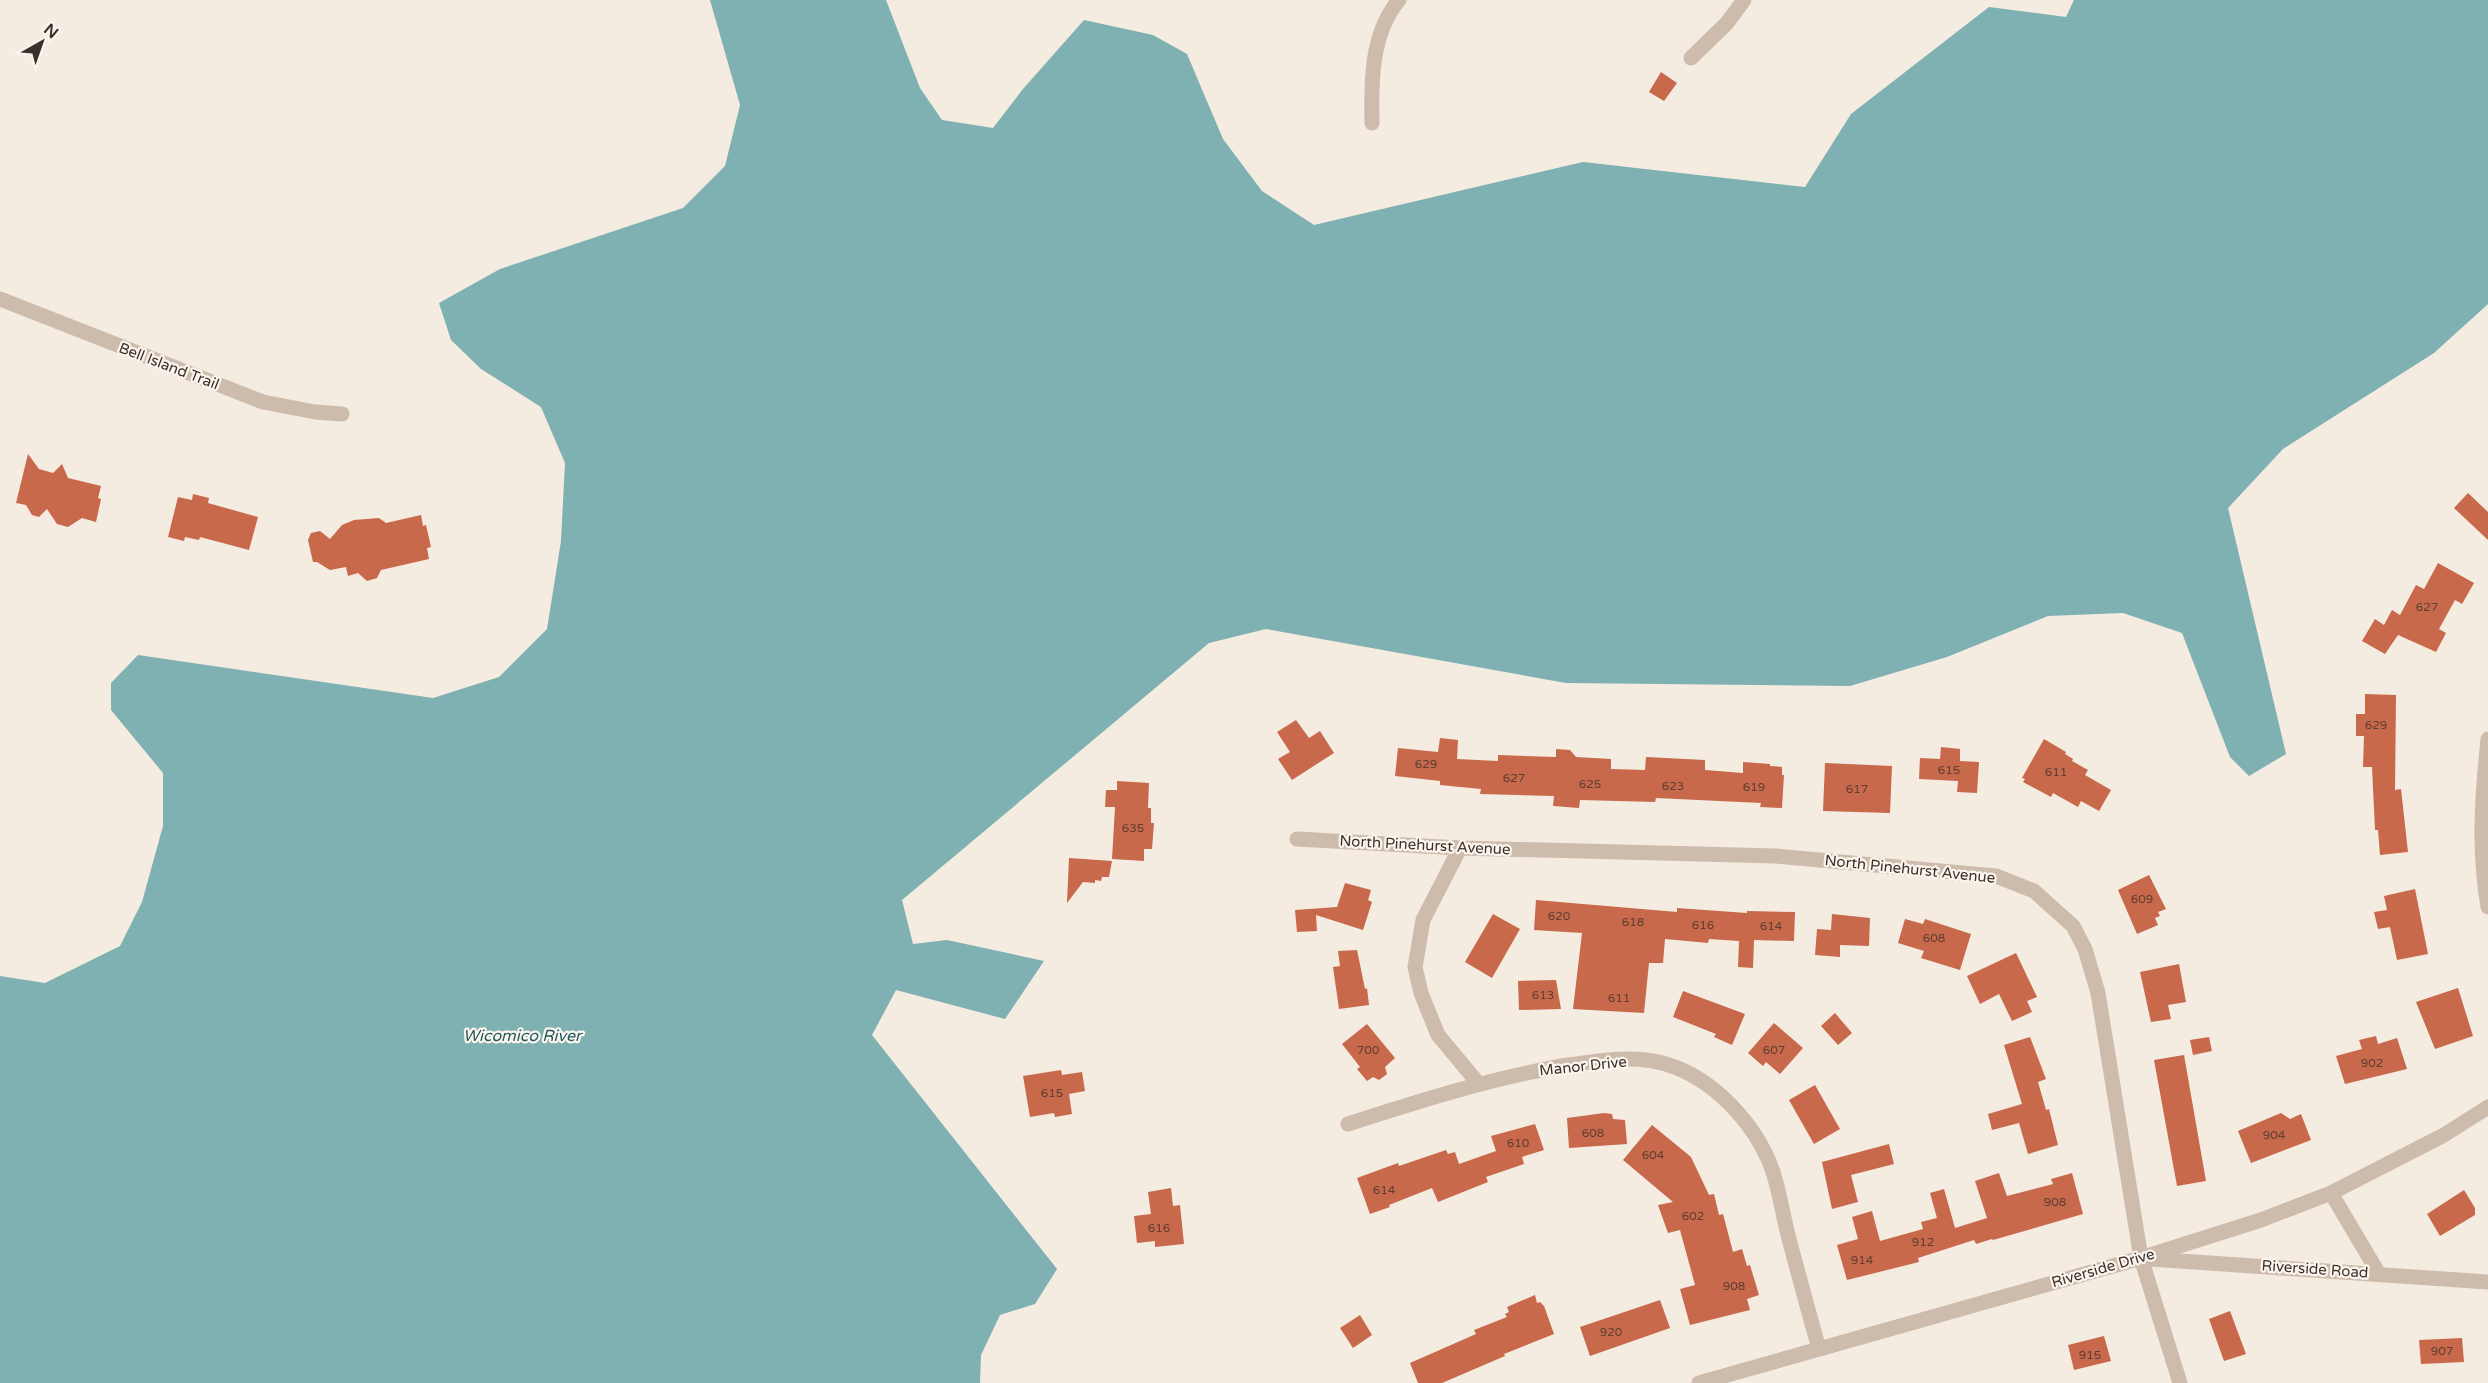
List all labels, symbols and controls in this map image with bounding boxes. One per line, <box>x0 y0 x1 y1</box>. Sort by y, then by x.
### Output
north arrow <box>12 12 72 72</box>
text: N <box>40 19 62 43</box>
street label: Bell Island Trail <box>116 339 222 393</box>
house number: 627 <box>2416 600 2438 614</box>
house number: 629 <box>2365 718 2387 732</box>
house number: 629 <box>1415 757 1437 771</box>
house number: 615 <box>1938 763 1960 777</box>
house number: 611 <box>2045 765 2067 779</box>
house number: 627 <box>1503 771 1525 785</box>
house number: 625 <box>1579 777 1601 791</box>
house number: 623 <box>1662 779 1684 793</box>
house number: 619 <box>1743 780 1765 794</box>
house number: 617 <box>1846 782 1868 796</box>
house number: 635 <box>1122 821 1144 835</box>
street label: North Pinehurst Avenue <box>1339 832 1511 858</box>
street label: North Pinehurst Avenue <box>1824 851 1996 887</box>
house number: 609 <box>2131 892 2153 906</box>
house number: 620 <box>1548 909 1571 923</box>
house number: 618 <box>1622 915 1644 929</box>
house number: 616 <box>1692 918 1714 932</box>
house number: 614 <box>1760 919 1783 933</box>
house number: 608 <box>1923 931 1945 945</box>
house number: 613 <box>1532 988 1554 1002</box>
house number: 611 <box>1608 991 1630 1005</box>
water label: Wicomico River <box>463 1026 583 1046</box>
house number: 700 <box>1357 1043 1380 1057</box>
house number: 607 <box>1763 1043 1785 1057</box>
street label: Manor Drive <box>1538 1052 1628 1080</box>
house number: 902 <box>2361 1056 2383 1070</box>
house number: 615 <box>1041 1086 1063 1100</box>
house number: 608 <box>1582 1126 1604 1140</box>
house number: 904 <box>2263 1128 2286 1142</box>
house number: 610 <box>1507 1136 1530 1150</box>
house number: 604 <box>1642 1148 1665 1162</box>
house number: 614 <box>1373 1183 1396 1197</box>
house number: 908 <box>2044 1195 2066 1209</box>
house number: 602 <box>1682 1209 1704 1223</box>
house number: 616 <box>1148 1221 1170 1235</box>
house number: 912 <box>1912 1235 1934 1249</box>
street label: Riverside Drive <box>2049 1245 2157 1291</box>
house number: 914 <box>1851 1253 1874 1267</box>
street label: Riverside Road <box>2261 1256 2369 1282</box>
house number: 908 <box>1723 1279 1745 1293</box>
house number: 920 <box>1600 1325 1623 1339</box>
house number: 907 <box>2431 1344 2453 1358</box>
house number: 915 <box>2079 1348 2101 1362</box>

